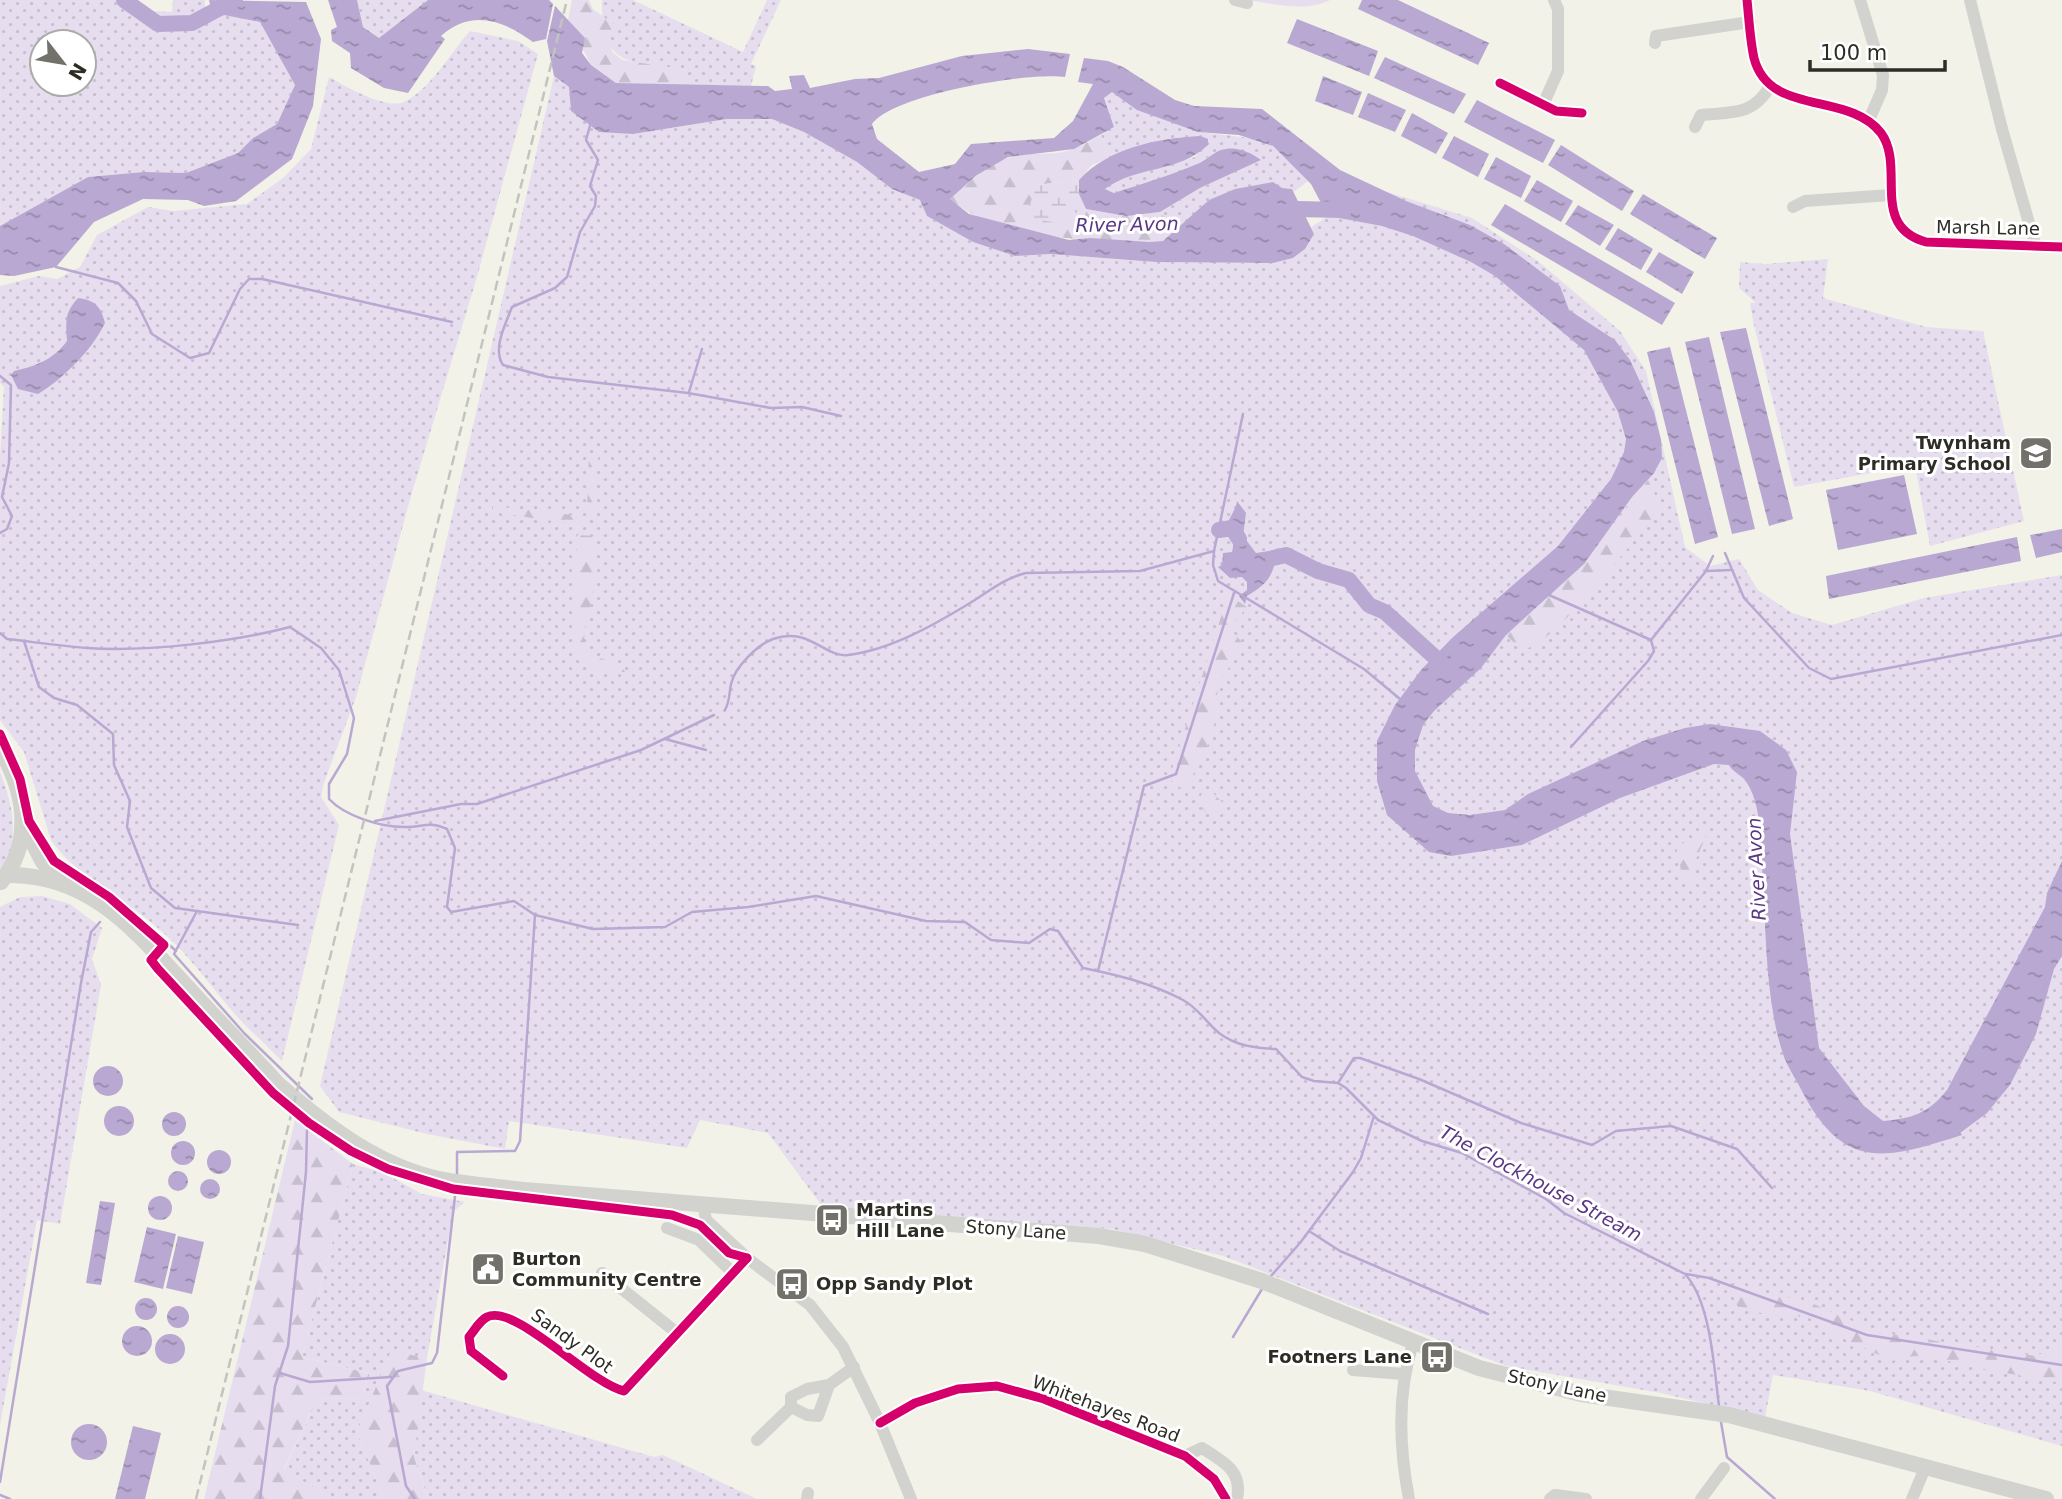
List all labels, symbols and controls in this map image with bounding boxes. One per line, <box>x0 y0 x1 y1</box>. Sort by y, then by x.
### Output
north arrow <box>28 28 98 98</box>
scale bar <box>1810 28 1945 72</box>
text: 100 m <box>1820 41 1887 65</box>
text: N <box>64 59 91 84</box>
water label: River Avon <box>1075 212 1179 236</box>
street label: Marsh Lane <box>1936 216 2040 239</box>
place label: Twynham Primary School <box>1858 432 2011 474</box>
school or university icon: Twynham Primary School <box>2017 434 2055 472</box>
water label: River Avon <box>1742 817 1770 921</box>
water label: The Clockhouse Stream <box>1436 1120 1646 1246</box>
place label: Martins Hill Lane <box>856 1199 944 1241</box>
bus stop icon: Martins Hill Lane <box>813 1201 851 1239</box>
street label: Stony Lane <box>965 1216 1067 1243</box>
place label: Burton Community Centre <box>512 1248 701 1290</box>
public building icon: Burton Community Centre <box>469 1250 507 1288</box>
bus stop icon: Opp Sandy Plot <box>773 1265 811 1303</box>
place label: Opp Sandy Plot <box>816 1273 973 1294</box>
street label: Sandy Plot <box>527 1304 617 1377</box>
bus stop icon: Footners Lane <box>1418 1338 1456 1376</box>
place label: Footners Lane <box>1268 1346 1412 1367</box>
street label: Stony Lane <box>1506 1365 1609 1406</box>
street label: Whitehayes Road <box>1029 1371 1183 1446</box>

